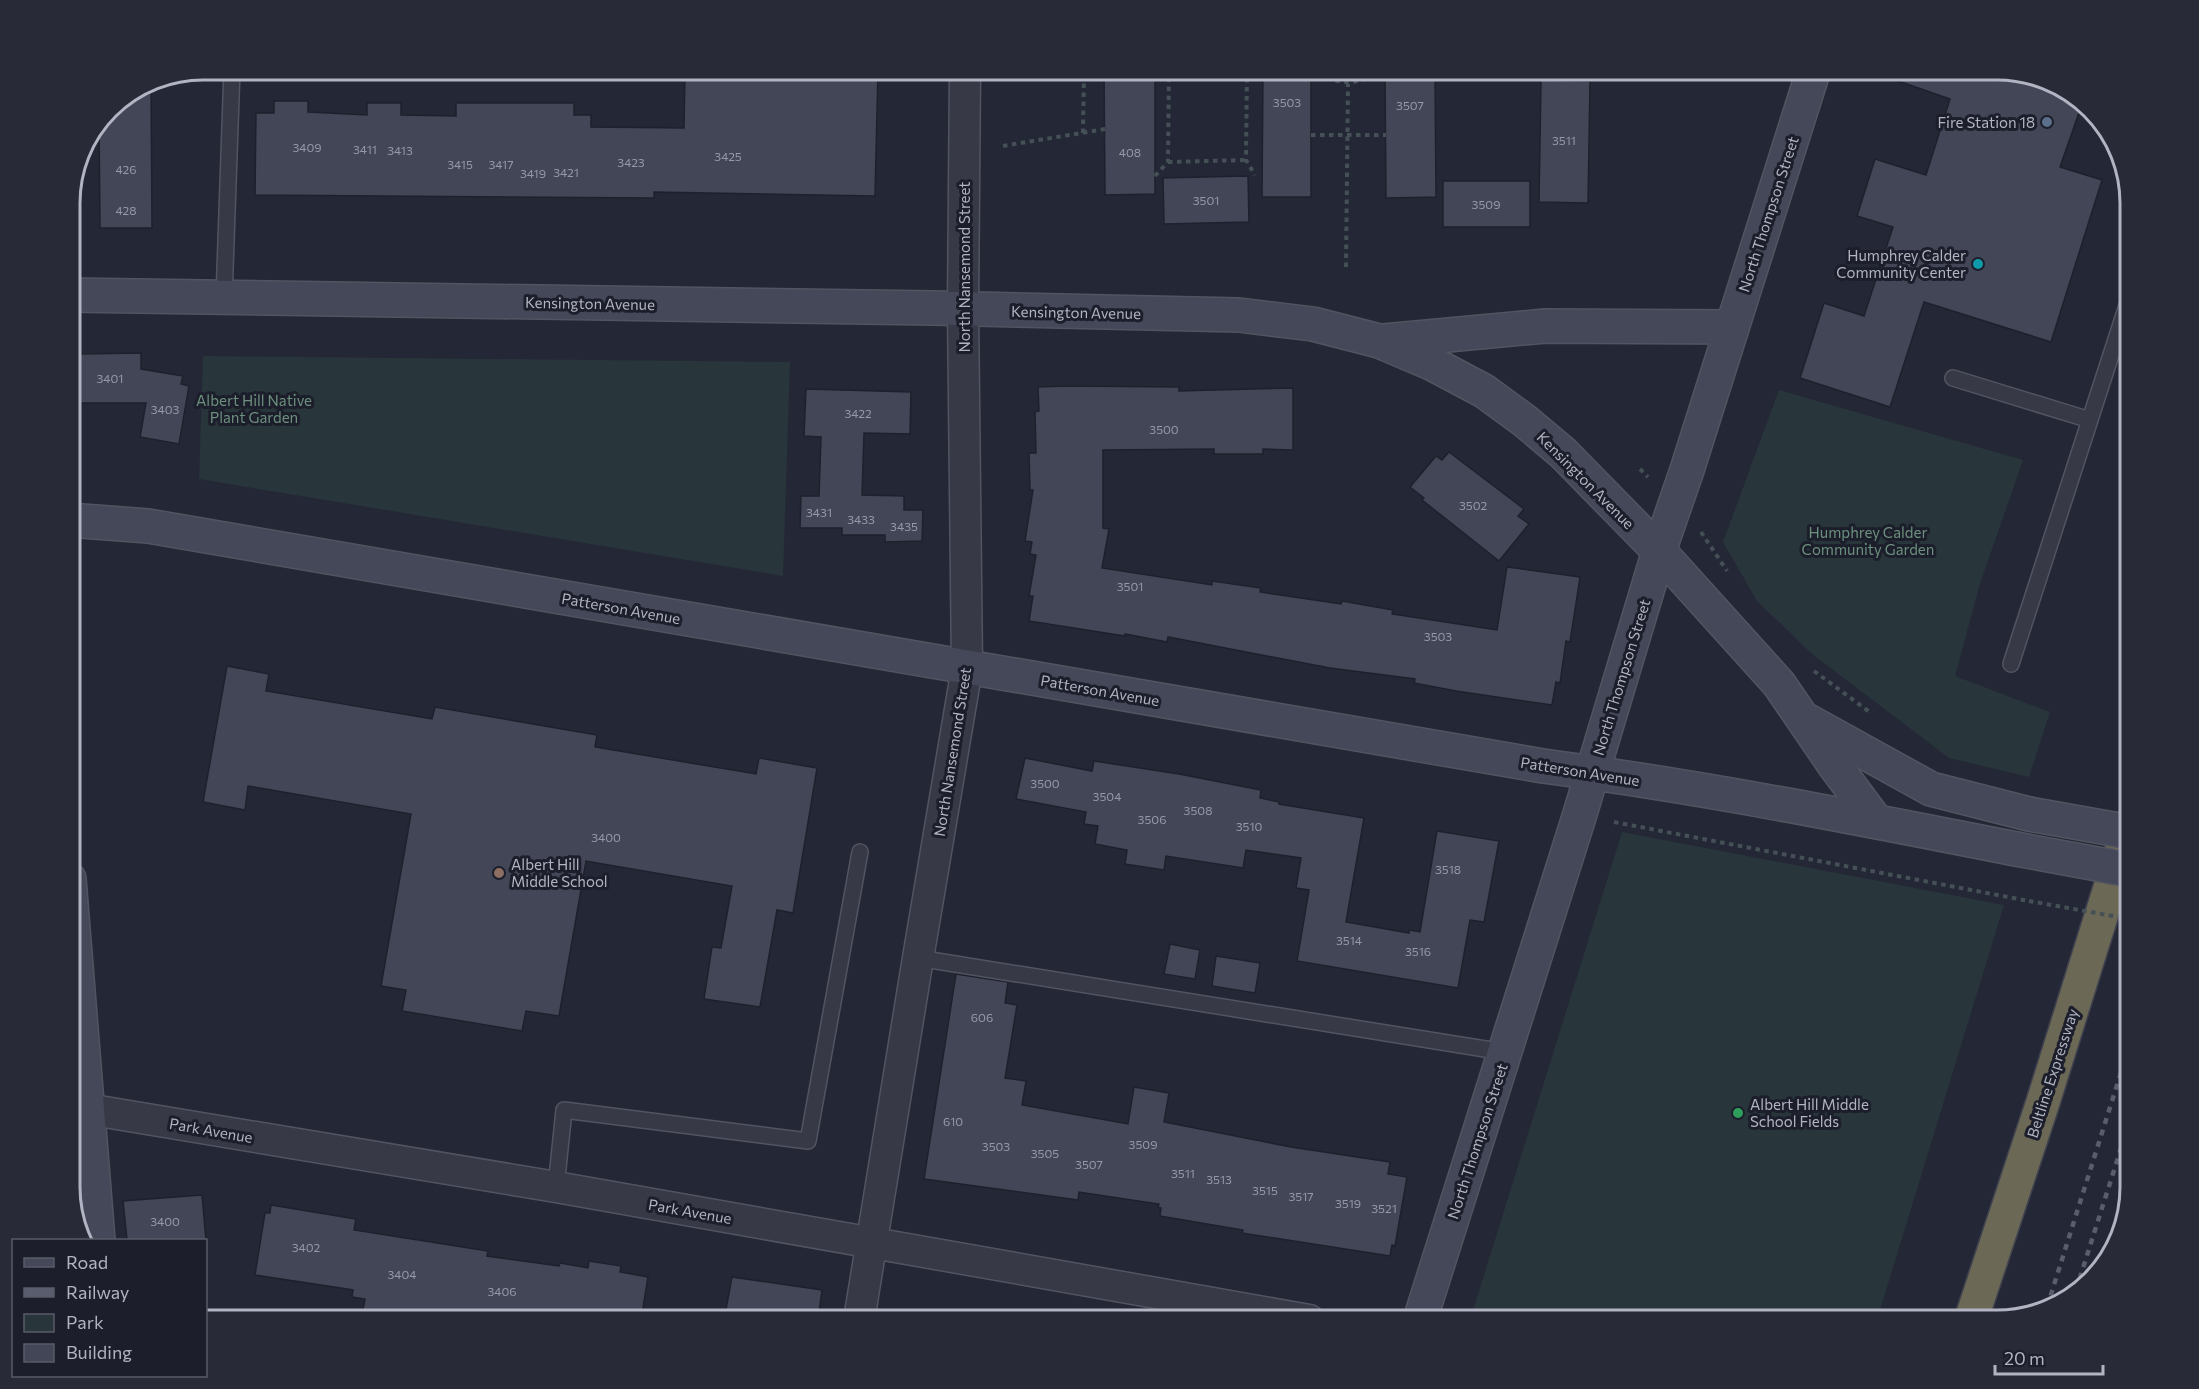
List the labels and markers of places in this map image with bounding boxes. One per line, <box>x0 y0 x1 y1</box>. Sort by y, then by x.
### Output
place label: Fire Station 18 <box>1937 113 2035 131</box>
marker: Fire Station 18 <box>2040 115 2054 129</box>
place label: Humphrey Calder Community Center <box>1836 246 1966 281</box>
marker: Humphrey Calder Community Center <box>1971 257 1985 271</box>
place label: Albert Hill Middle School <box>511 855 608 890</box>
marker: Albert Hill Middle School <box>492 866 506 880</box>
place label: Albert Hill Middle School Fields <box>1750 1095 1869 1130</box>
marker: Albert Hill Middle School Fields <box>1731 1106 1745 1120</box>

